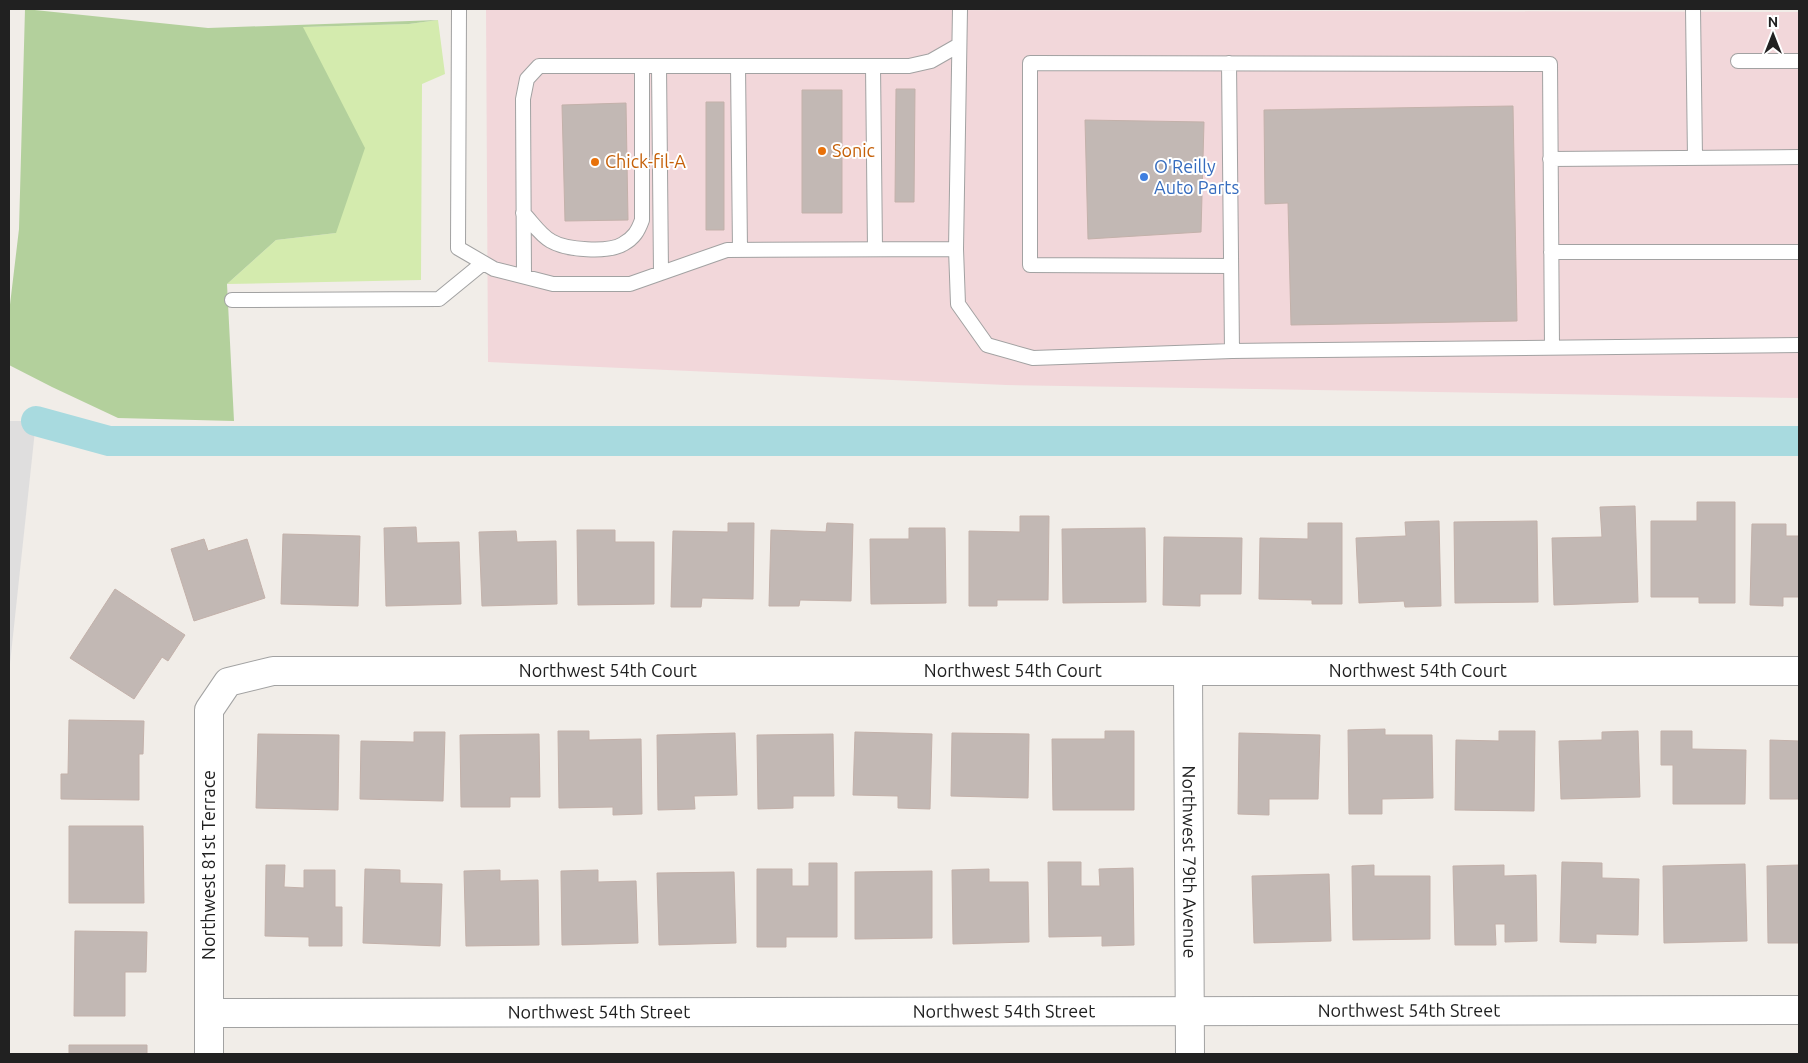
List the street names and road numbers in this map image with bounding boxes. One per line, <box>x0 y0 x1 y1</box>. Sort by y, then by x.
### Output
street label: Northwest 54th Court <box>519 660 697 680</box>
street label: Northwest 54th Court <box>924 660 1102 680</box>
street label: Northwest 54th Court <box>1329 660 1507 680</box>
street label: Northwest 79th Avenue <box>1179 765 1201 959</box>
street label: Northwest 81st Terrace <box>198 770 218 960</box>
street label: Northwest 54th Street <box>913 1000 1095 1021</box>
street label: Northwest 54th Street <box>1318 1000 1500 1020</box>
street label: Northwest 54th Street <box>508 1001 690 1021</box>

